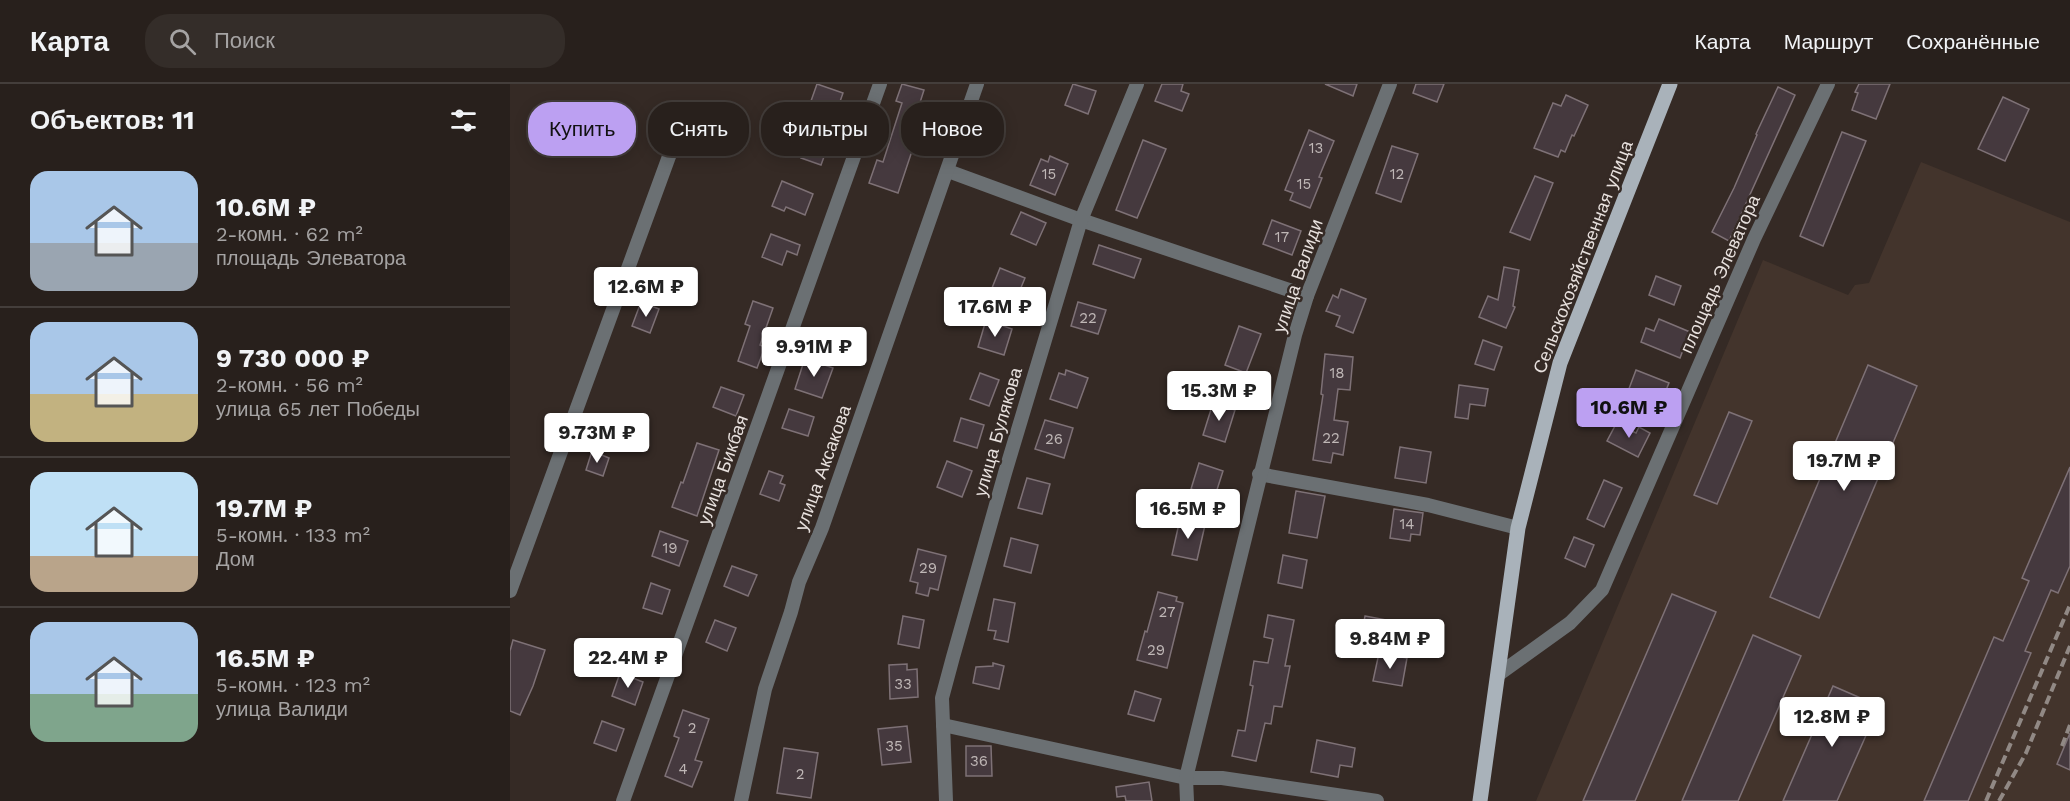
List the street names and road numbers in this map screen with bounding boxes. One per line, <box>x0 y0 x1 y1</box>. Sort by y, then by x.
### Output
street label: Сельскохозяйственная улица <box>1528 137 1637 376</box>
street label: площадь Элеватора <box>1675 190 1764 356</box>
street label: улица Валиди <box>1268 216 1327 335</box>
street label: улица Булякова <box>969 364 1026 499</box>
street label: улица Аксакова <box>790 401 855 534</box>
street label: улица Бикбая <box>693 412 752 528</box>

